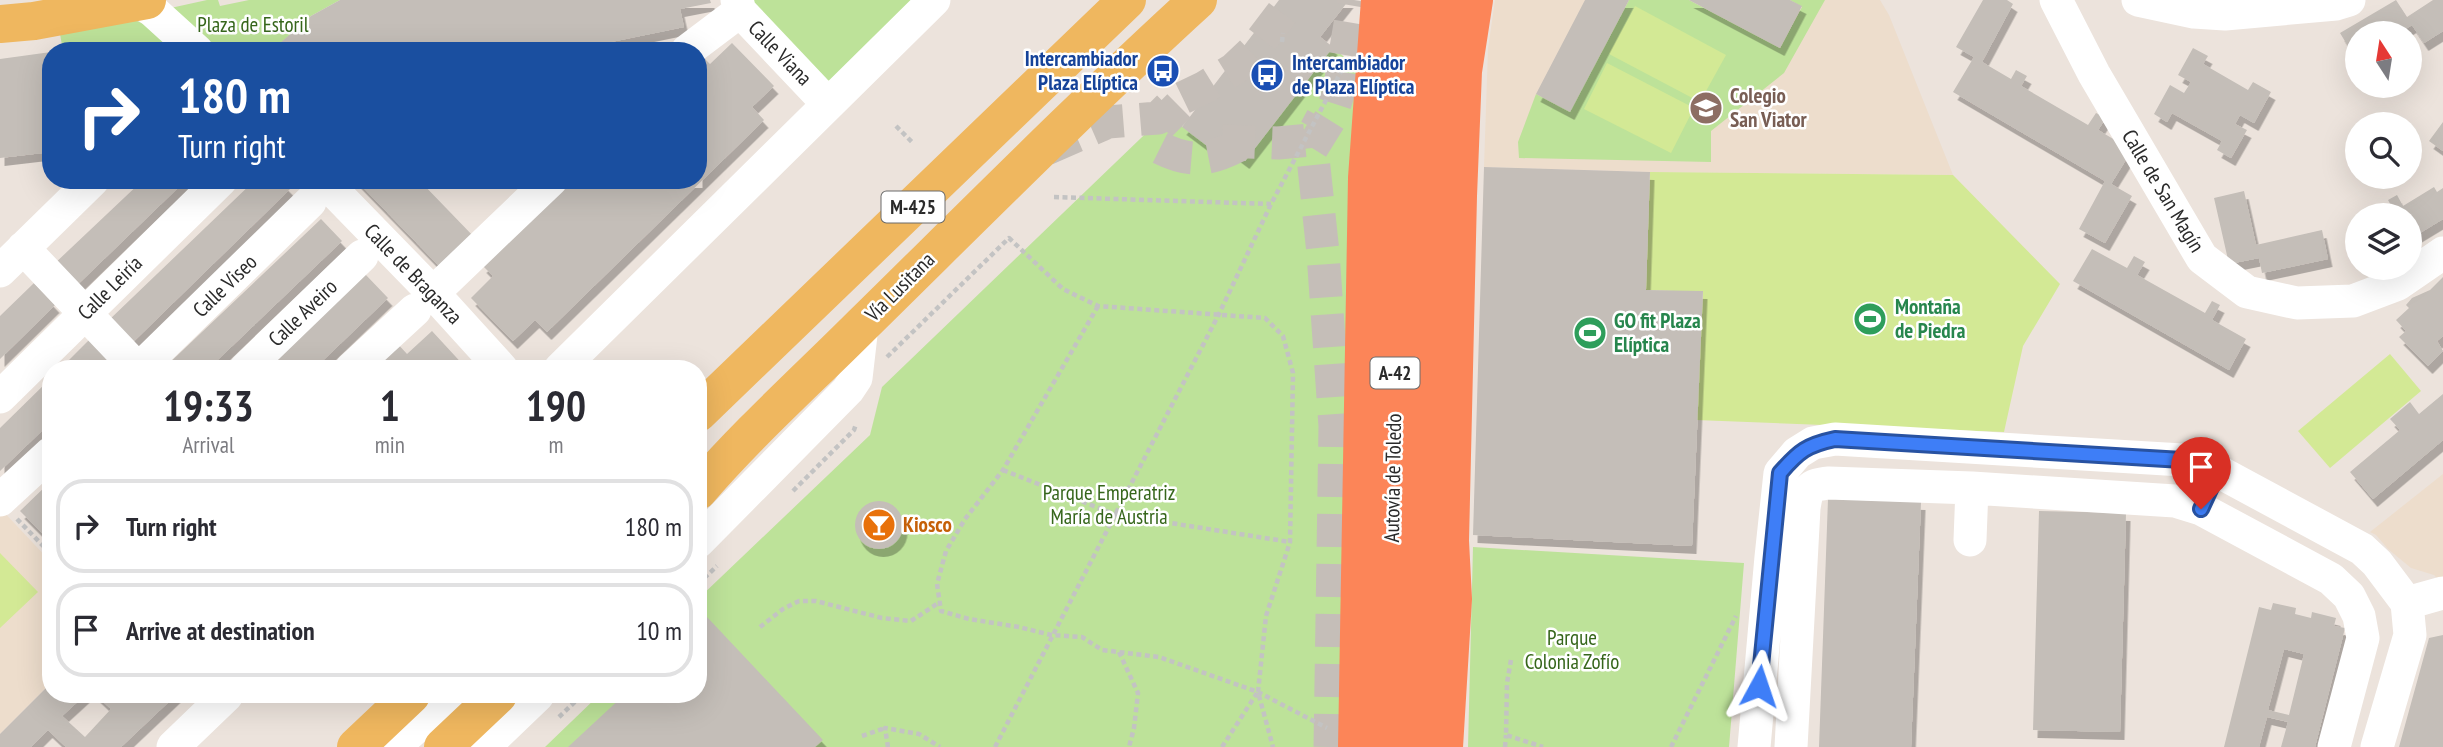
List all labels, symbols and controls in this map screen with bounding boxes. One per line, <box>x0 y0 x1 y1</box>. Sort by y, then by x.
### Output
park label: Plaza de Estoril <box>197 11 309 38</box>
street label: Calle Viana <box>743 14 818 91</box>
north arrow <box>2345 21 2422 98</box>
map controls <box>2345 21 2422 280</box>
place label: Intercambiador Plaza Elíptica <box>1025 45 1139 96</box>
place label: Intercambiador de Plaza Elíptica <box>1292 49 1415 100</box>
bus stop icon: Intercambiador Plaza Elíptica <box>1144 52 1182 90</box>
bus stop icon: Intercambiador de Plaza Elíptica <box>1248 56 1286 94</box>
text: 180 m <box>178 63 291 127</box>
icon: right <box>63 70 154 161</box>
place label: Colegio San Viator <box>1730 82 1808 133</box>
school or university icon: Colegio San Viator <box>1687 89 1725 127</box>
button: search <box>2345 112 2422 189</box>
street label: Calle de San Magín <box>2116 124 2211 257</box>
text: Turn right <box>178 125 286 167</box>
road number: M-425 <box>881 192 944 223</box>
button: layers <box>2345 203 2422 280</box>
street label: Calle de Braganza <box>359 218 468 330</box>
street label: Vía Lusitana <box>859 246 940 328</box>
street label: Calle Viseo <box>187 248 262 323</box>
street label: Calle Leiría <box>72 250 148 326</box>
street label: Calle Aveiro <box>262 273 343 352</box>
place label: Montaña de Piedra <box>1895 293 1966 344</box>
sports icon: Montaña de Piedra <box>1851 300 1889 338</box>
place label: GO fit Plaza Elíptica <box>1614 307 1701 358</box>
sports icon: GO fit Plaza Elíptica <box>1571 314 1609 352</box>
road number: A-42 <box>1370 358 1420 388</box>
text: 19:33 <box>163 378 254 433</box>
text: 1 <box>380 378 400 433</box>
text: 190 <box>526 378 586 433</box>
street label: Autovía de Toledo <box>1378 413 1407 543</box>
text: Arrival <box>182 430 234 459</box>
text: min <box>375 430 405 459</box>
text: m <box>548 430 563 459</box>
pin <box>2171 437 2231 509</box>
icon: arrive <box>2182 448 2220 486</box>
park label: Parque Emperatriz María de Austria <box>1043 479 1175 530</box>
bar icon: Kiosco <box>860 506 898 544</box>
icon: right <box>67 507 105 545</box>
text: Turn right <box>126 510 217 543</box>
text: 180 m <box>624 510 682 543</box>
place label: Kiosco <box>903 511 952 538</box>
icon: arrive <box>67 611 105 649</box>
text: Arrive at destination <box>126 614 315 647</box>
text: 10 m <box>636 614 682 647</box>
park label: Parque Colonia Zofío <box>1525 624 1619 675</box>
position arrow <box>1722 649 1796 723</box>

